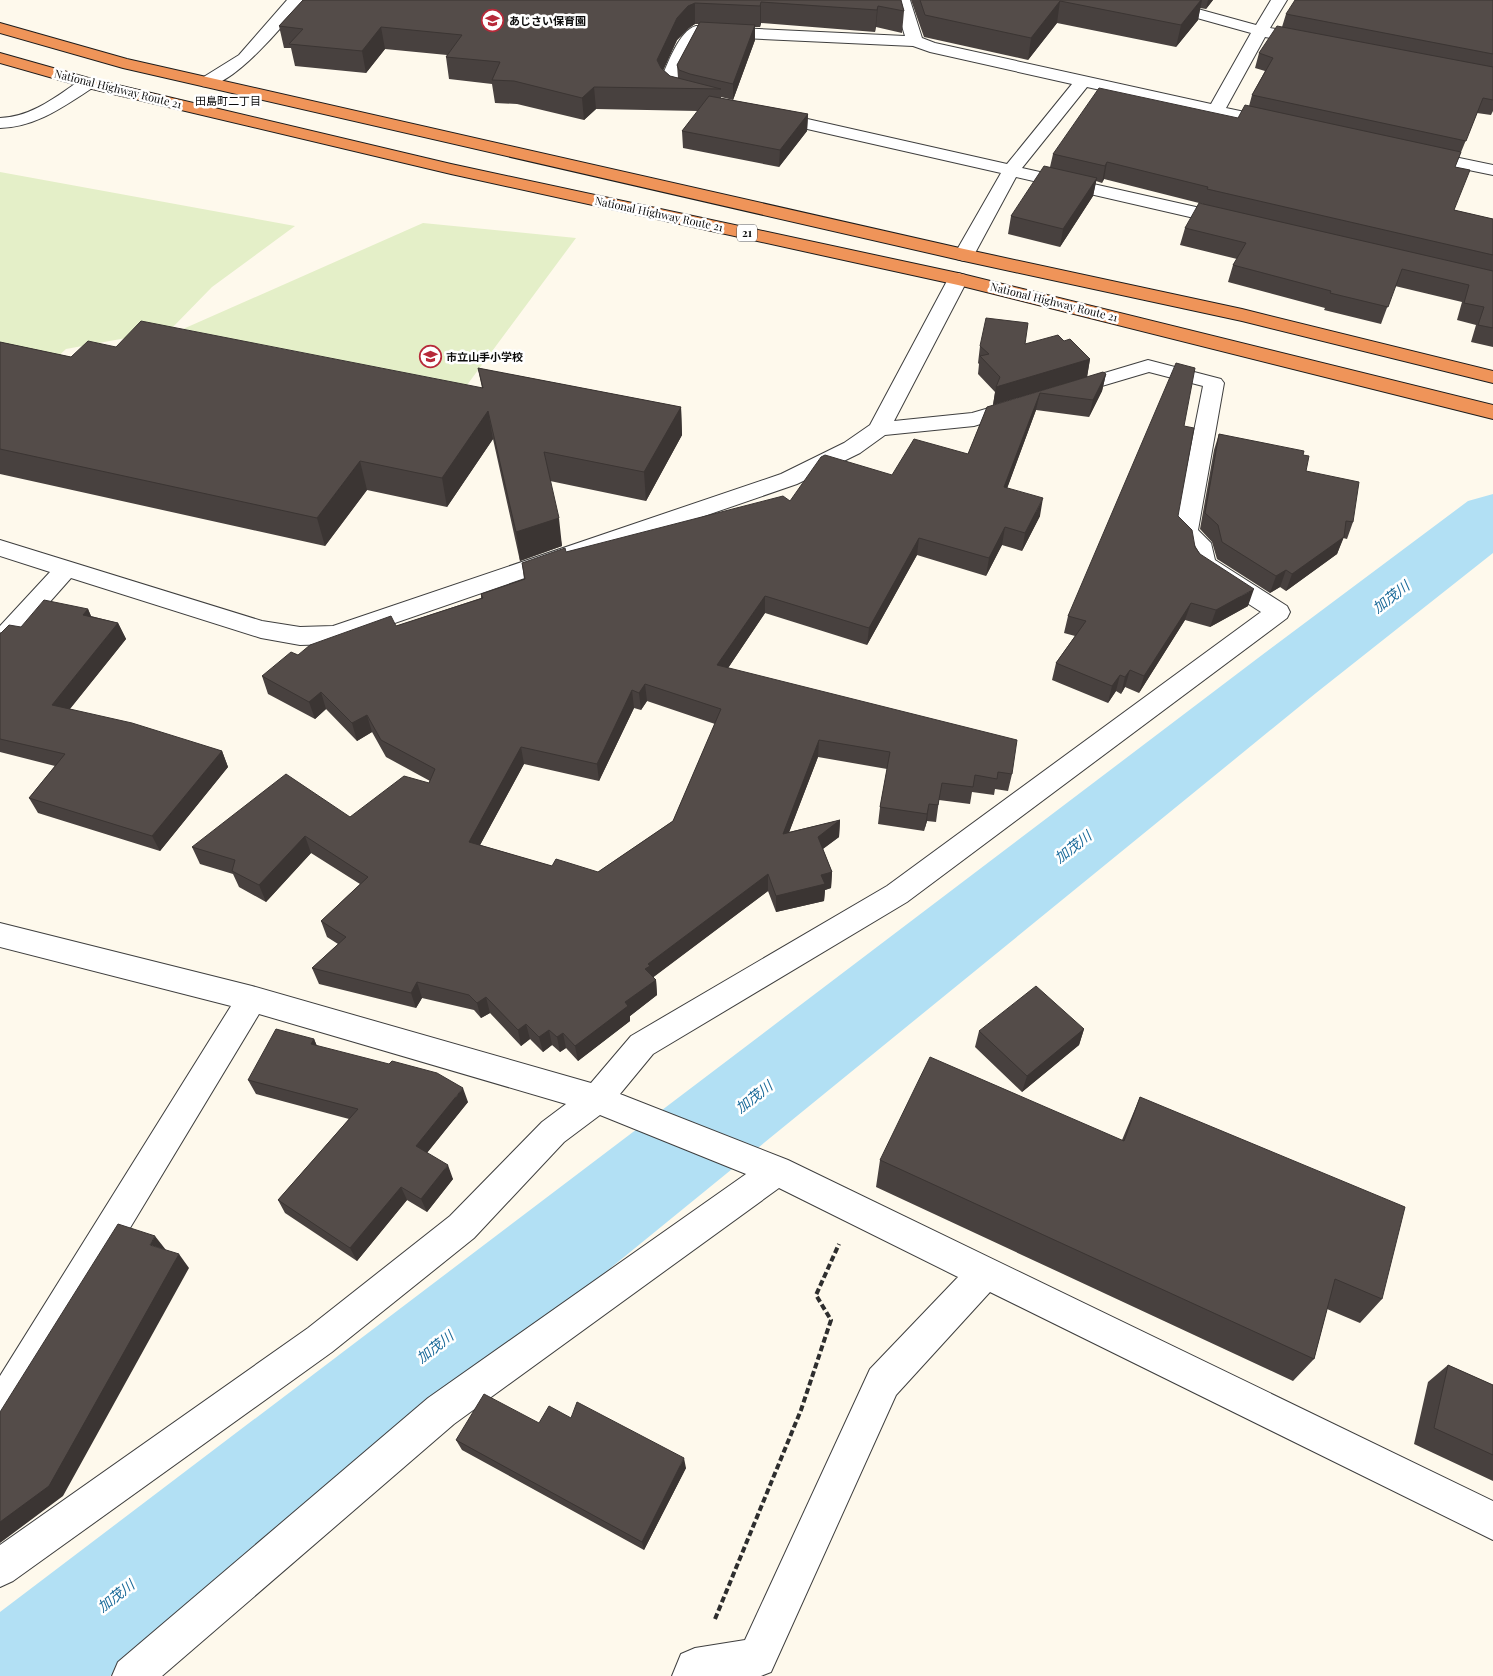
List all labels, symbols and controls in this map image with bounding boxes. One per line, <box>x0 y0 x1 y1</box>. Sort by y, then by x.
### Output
school or university icon: あじさい保育園 <box>481 9 505 33</box>
place label: あじさい保育園 <box>509 13 586 28</box>
street label: National Highway Route 21 <box>53 65 183 112</box>
district label: 田島町二丁目 <box>195 93 261 108</box>
street label: National Highway Route 21 <box>594 193 725 234</box>
road number: 21 <box>737 224 757 242</box>
street label: National Highway Route 21 <box>989 278 1119 325</box>
school or university icon: 市立山手小学校 <box>418 345 442 369</box>
place label: 市立山手小学校 <box>446 349 523 364</box>
water label: 加茂川 <box>1368 575 1415 617</box>
water label: 加茂川 <box>1050 825 1097 867</box>
water label: 加茂川 <box>731 1075 778 1117</box>
water label: 加茂川 <box>412 1325 459 1367</box>
water label: 加茂川 <box>93 1574 140 1616</box>

